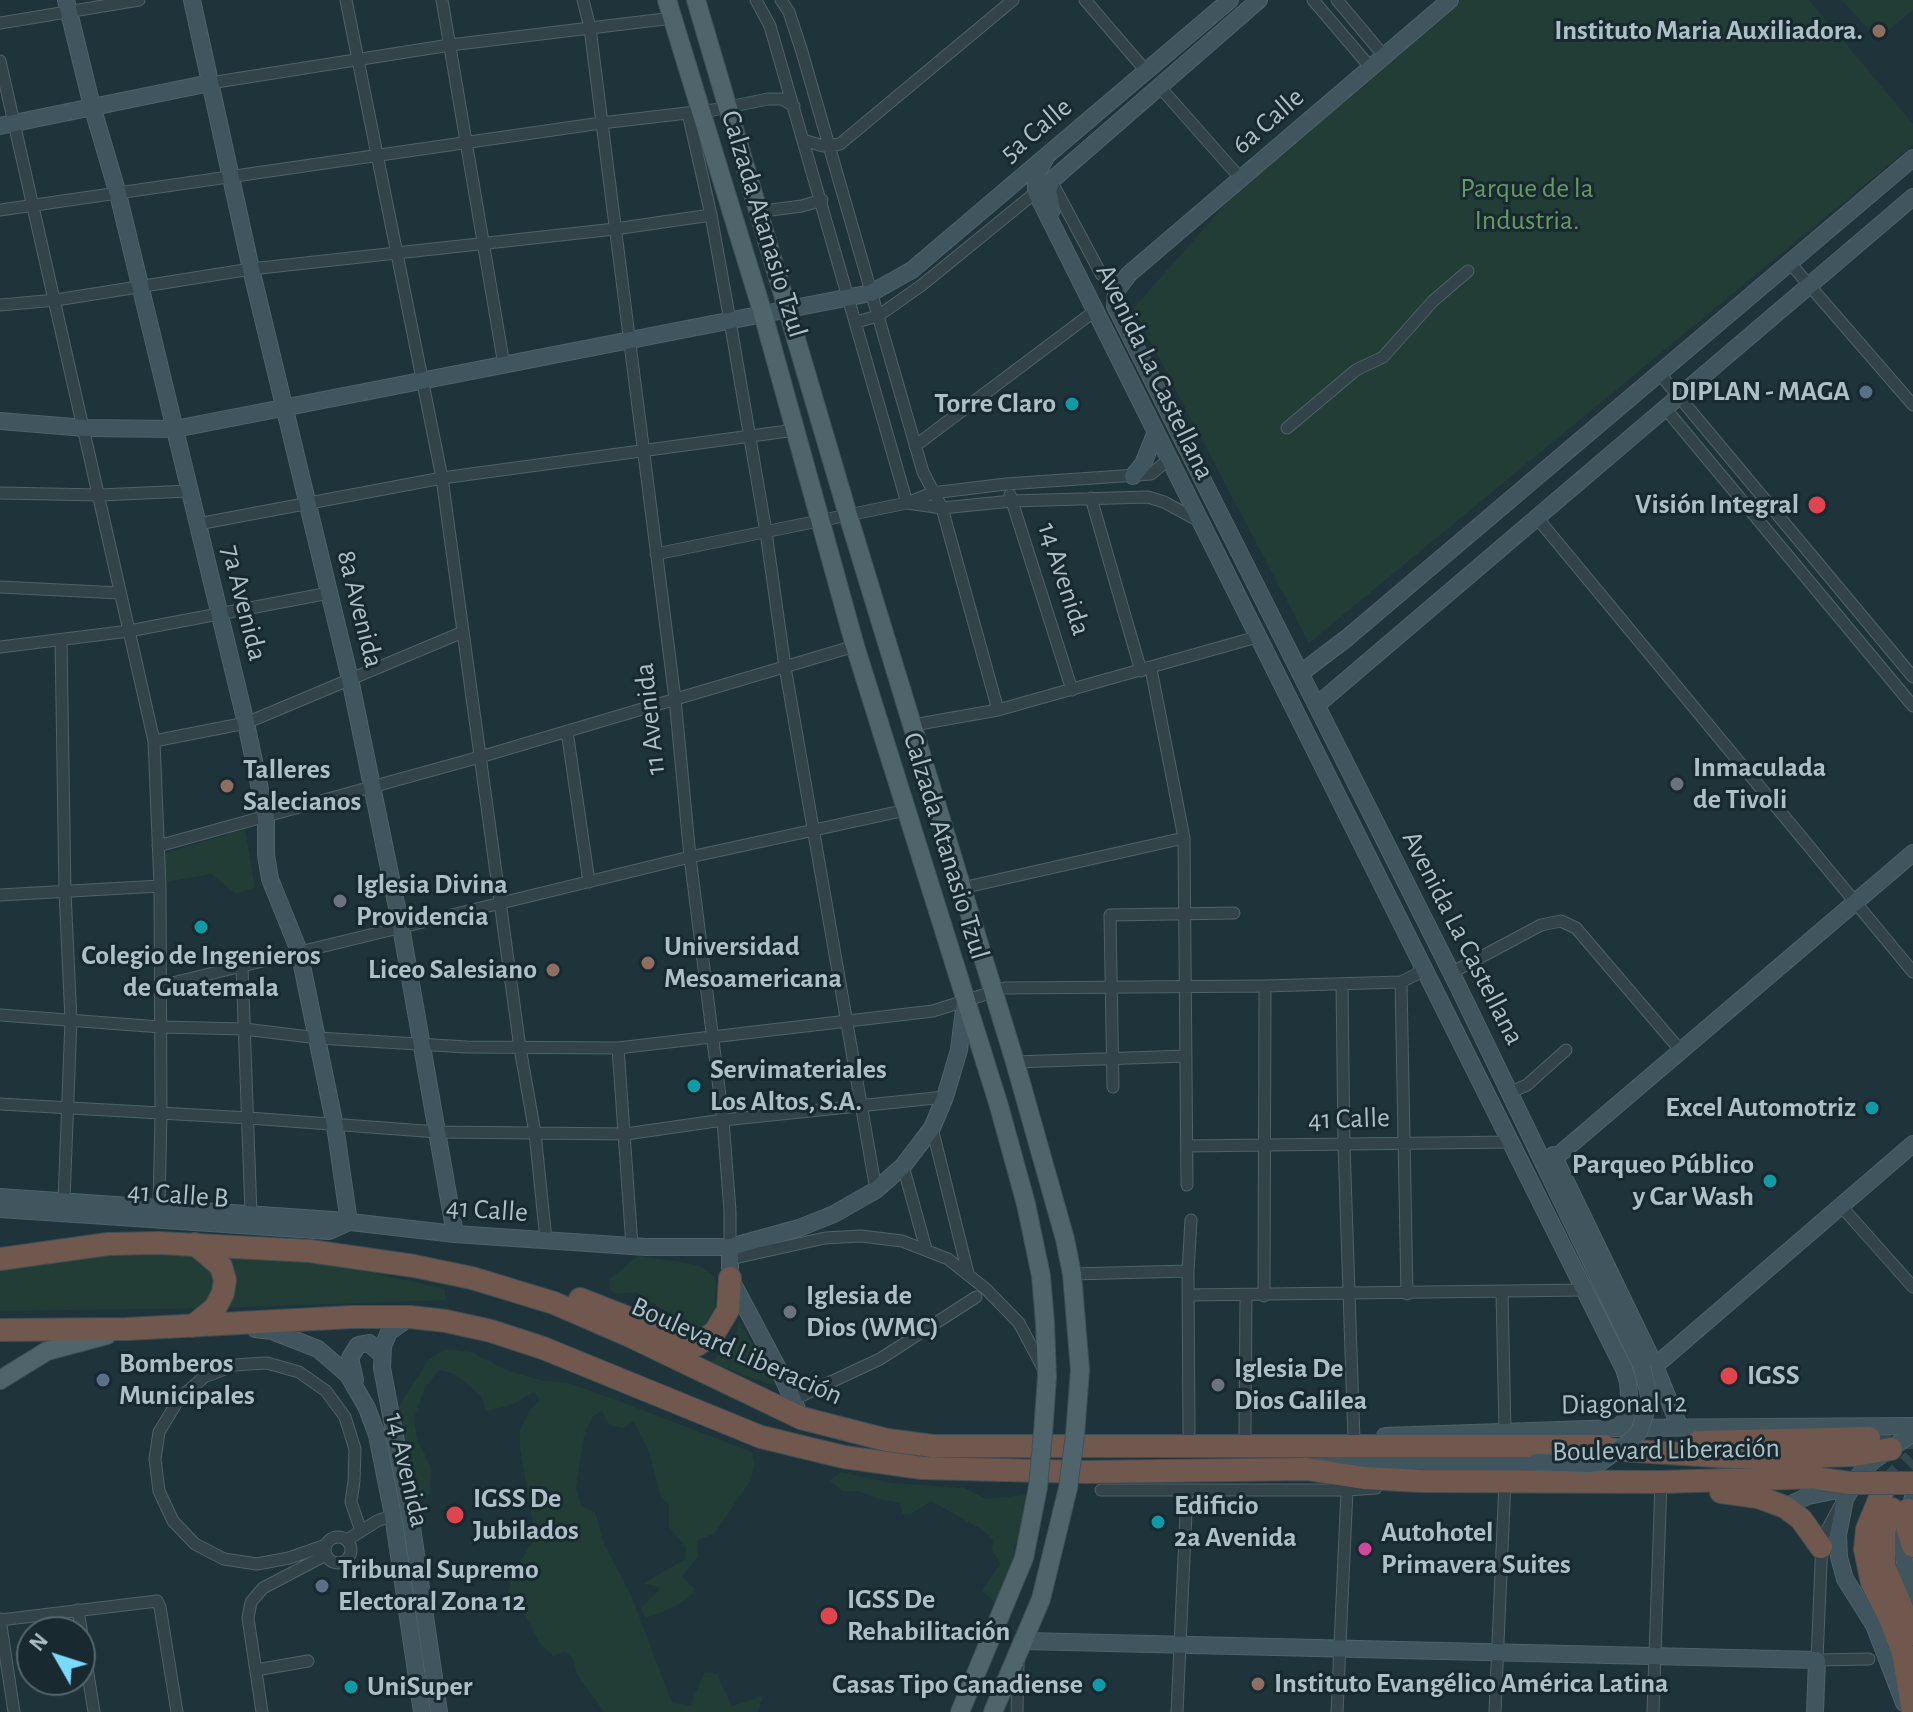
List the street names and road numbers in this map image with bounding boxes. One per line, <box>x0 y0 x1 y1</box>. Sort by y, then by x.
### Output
street label: 6a Calle <box>1225 80 1311 162</box>
street label: 5a Calle <box>993 90 1079 170</box>
street label: Calzada Atanasio Tzul <box>713 106 815 342</box>
street label: Avenida La Castellana <box>1088 259 1222 485</box>
street label: 14 Avenida <box>1030 518 1098 640</box>
street label: 7a Avenida <box>213 542 275 664</box>
street label: 8a Avenida <box>329 547 391 671</box>
street label: 11 Avenida <box>627 661 673 777</box>
street label: Calzada Atanasio Tzul <box>895 728 997 964</box>
street label: Avenida La Castellana <box>1395 825 1531 1051</box>
street label: 41 Calle <box>1307 1101 1391 1137</box>
street label: 41 Calle B <box>126 1175 230 1215</box>
street label: 41 Calle <box>445 1190 529 1230</box>
street label: Boulevard Liberación <box>626 1289 848 1413</box>
street label: Diagonal 12 <box>1561 1386 1687 1422</box>
street label: 14 Avenida <box>378 1410 436 1530</box>
street label: Boulevard Liberación <box>1552 1431 1780 1469</box>

